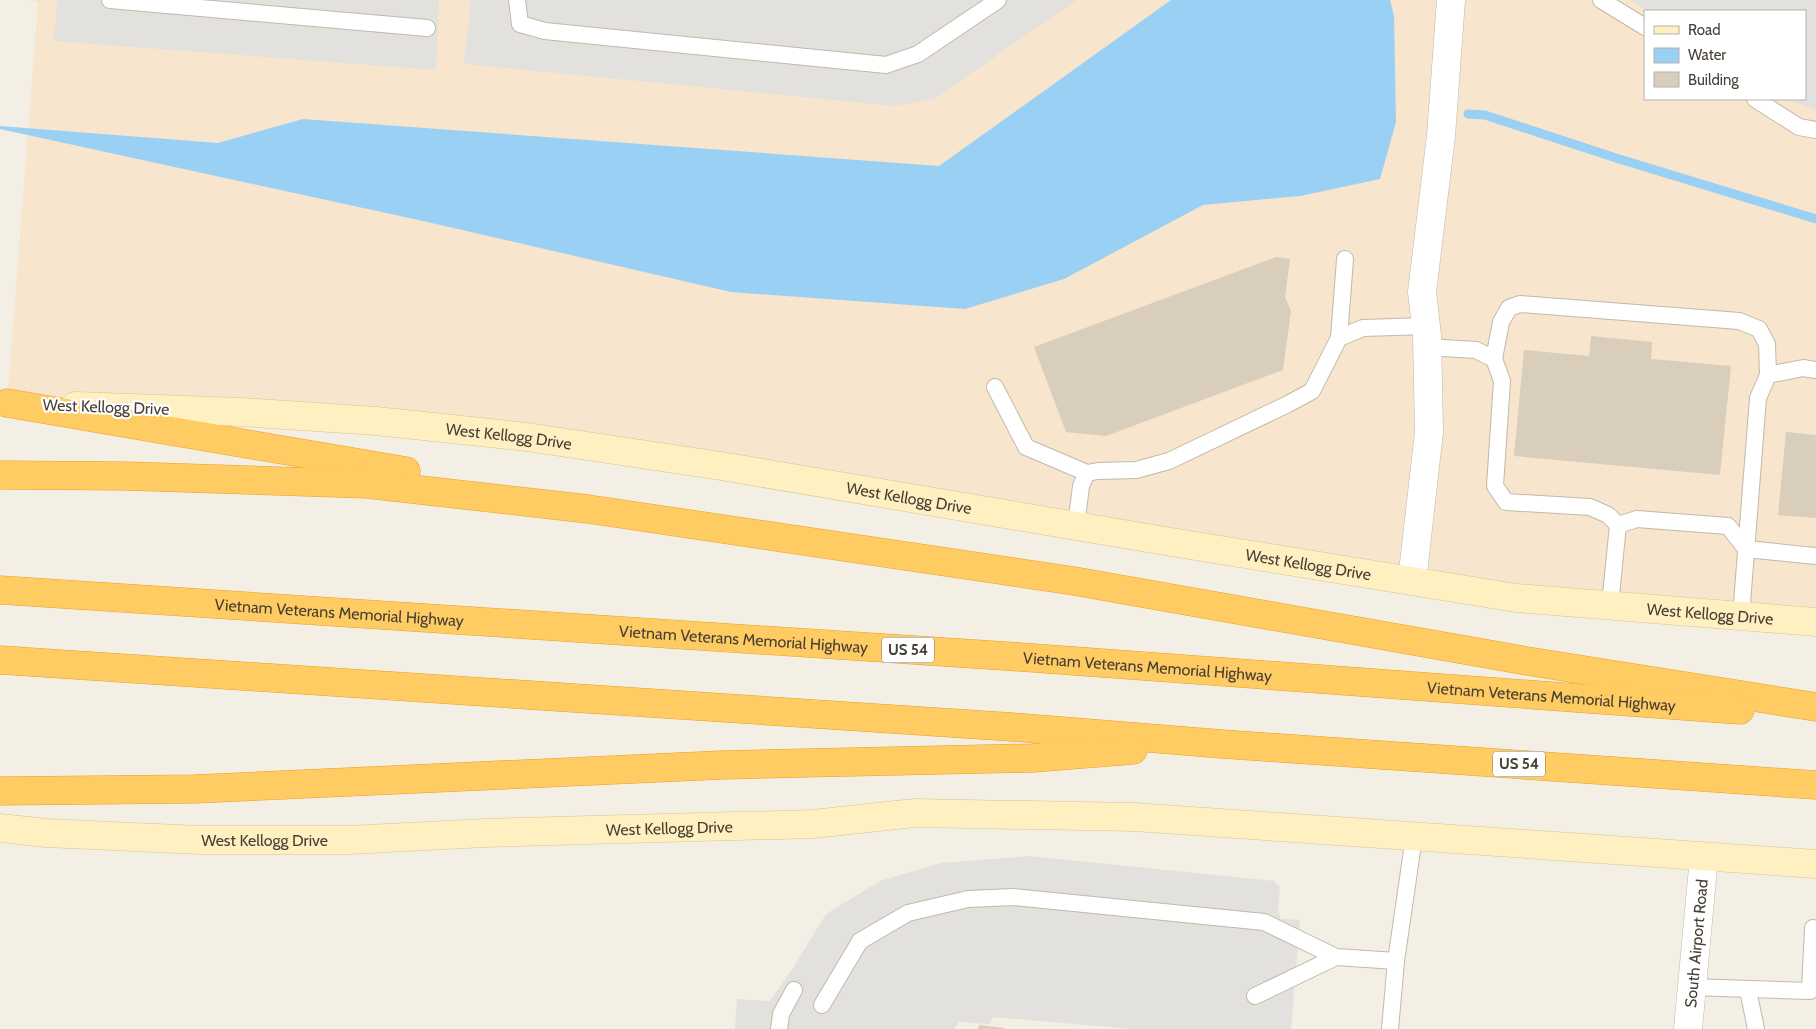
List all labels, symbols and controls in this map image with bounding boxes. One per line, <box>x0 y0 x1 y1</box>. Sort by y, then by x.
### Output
legend <box>1644 10 1806 100</box>
text: Road <box>1688 21 1721 39</box>
text: Water <box>1688 46 1726 64</box>
text: Building <box>1688 71 1739 89</box>
street label: West Kellogg Drive <box>42 395 170 419</box>
street label: West Kellogg Drive <box>445 419 573 453</box>
street label: West Kellogg Drive <box>845 478 973 518</box>
street label: West Kellogg Drive <box>1244 545 1373 584</box>
street label: Vietnam Veterans Memorial Highway <box>214 595 464 630</box>
street label: West Kellogg Drive <box>1646 599 1774 628</box>
street label: Vietnam Veterans Memorial Highway <box>618 621 869 656</box>
road number: US 54 <box>882 638 934 662</box>
street label: Vietnam Veterans Memorial Highway <box>1022 648 1273 685</box>
street label: Vietnam Veterans Memorial Highway <box>1426 677 1677 715</box>
road number: US 54 <box>1493 752 1545 776</box>
street label: West Kellogg Drive <box>606 817 733 839</box>
street label: West Kellogg Drive <box>201 831 328 850</box>
street label: South Airport Road <box>1681 878 1711 1009</box>

